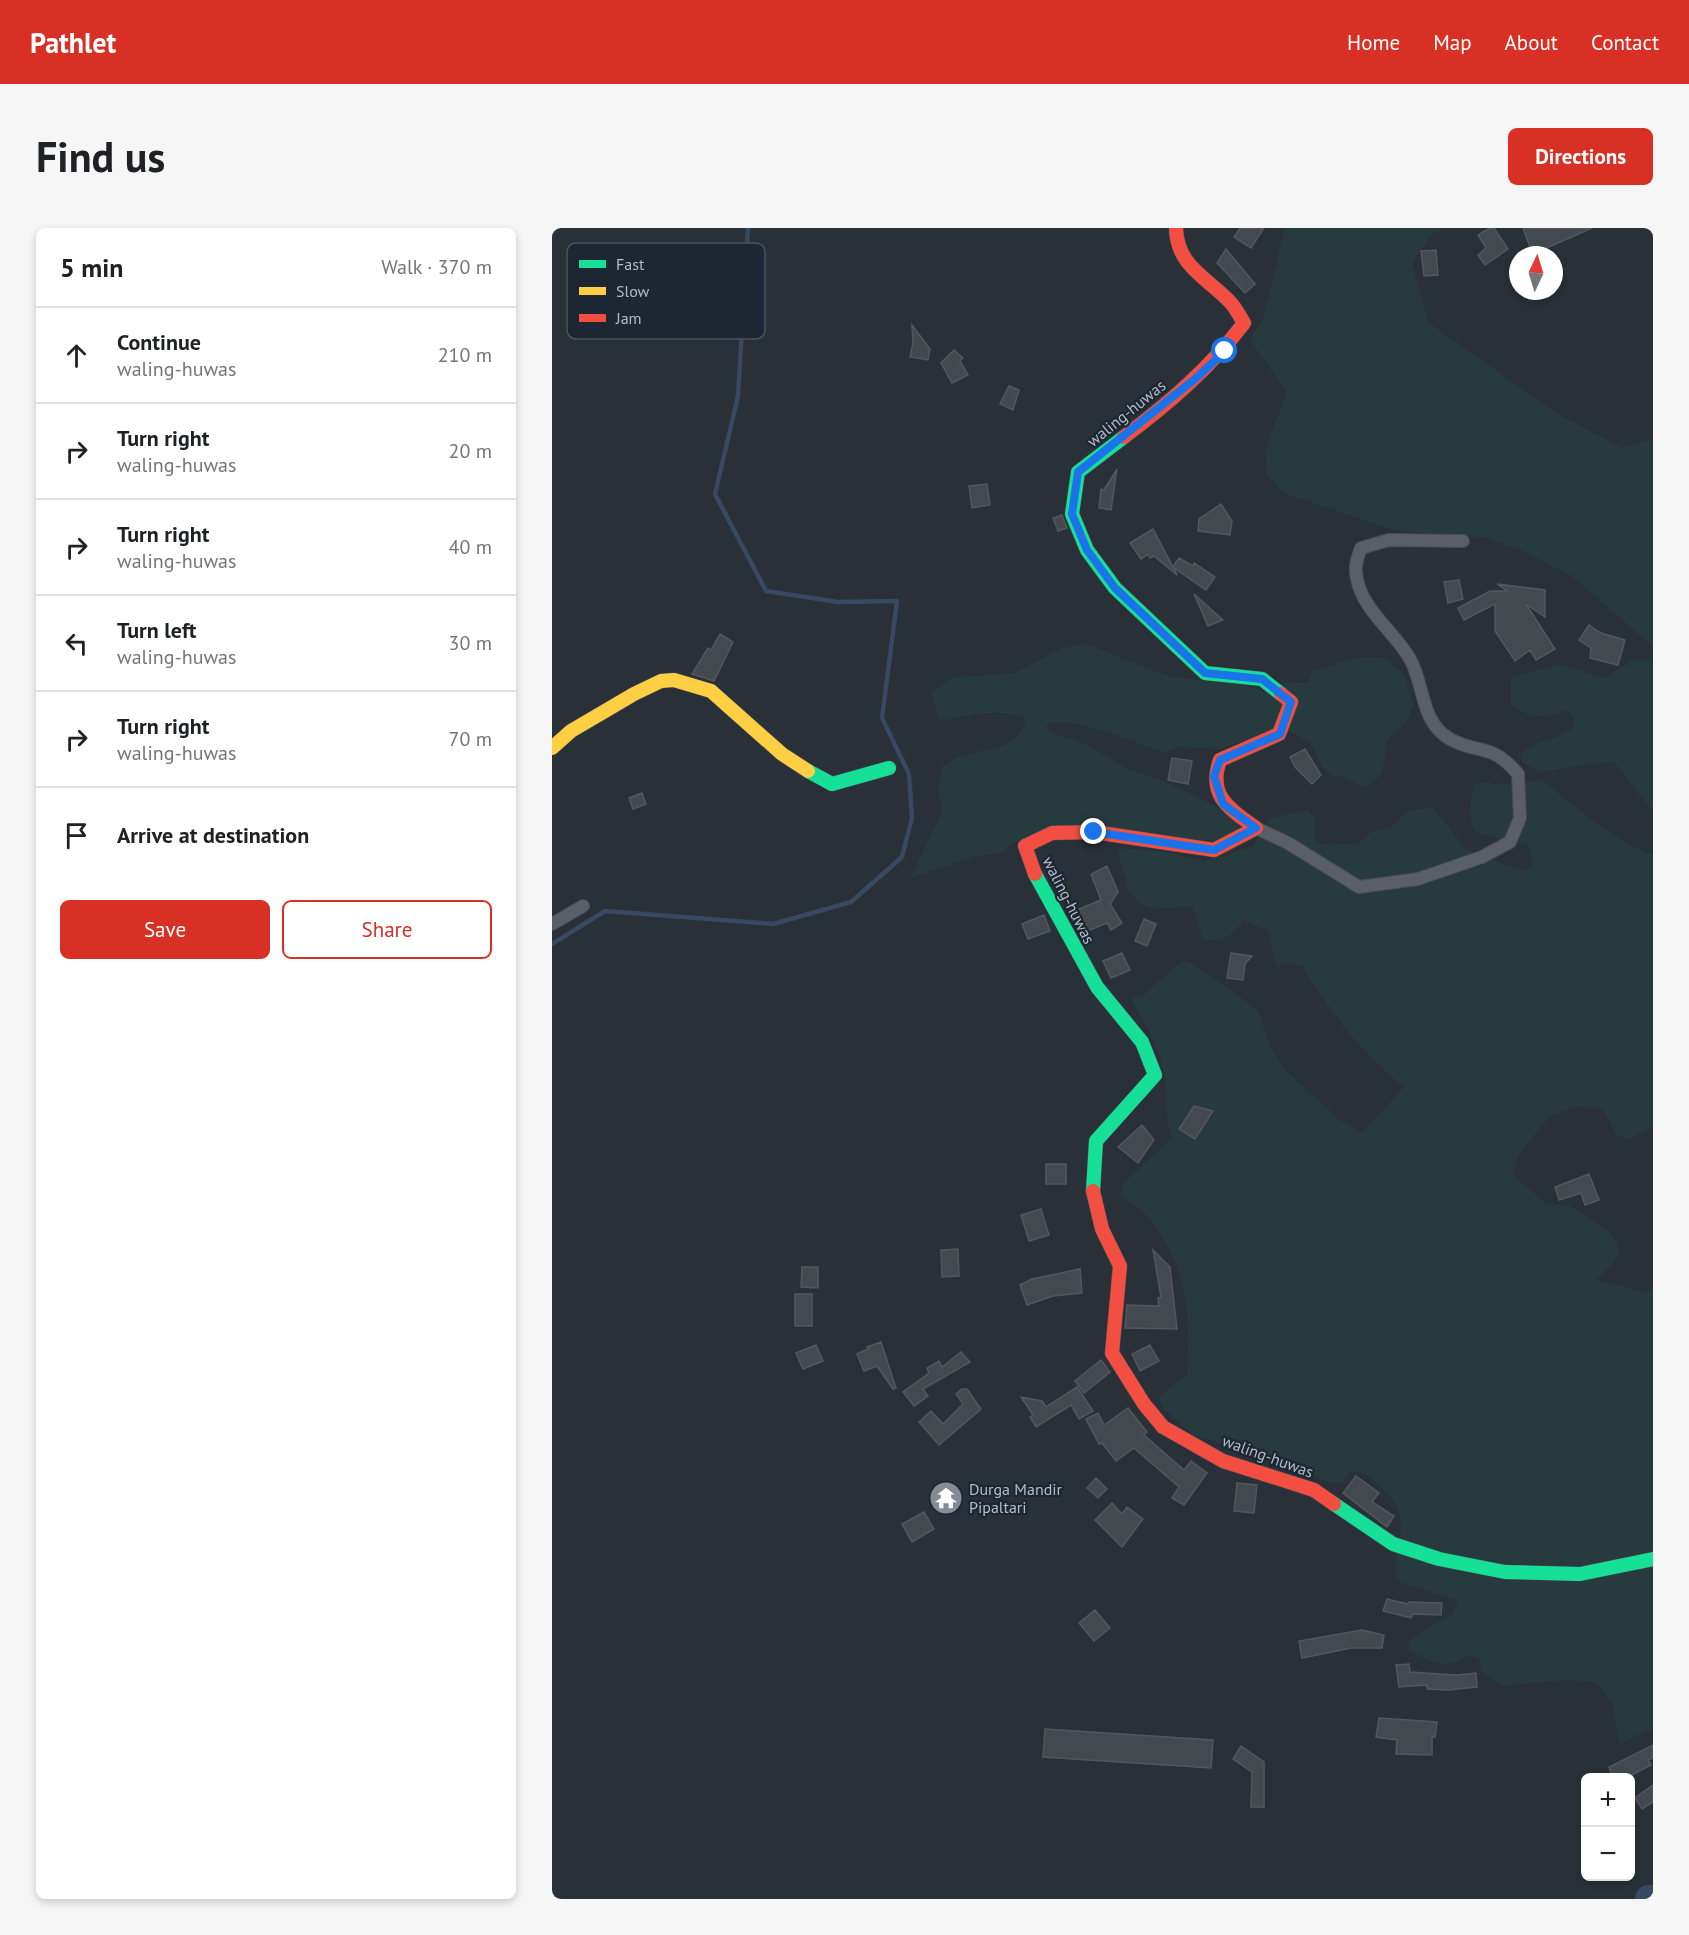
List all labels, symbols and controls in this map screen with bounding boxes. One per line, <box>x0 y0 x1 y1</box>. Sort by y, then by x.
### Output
text: Pathlet <box>30 24 116 61</box>
text: Home <box>1347 29 1400 56</box>
text: Map <box>1433 29 1472 56</box>
text: About <box>1505 29 1558 56</box>
text: Contact <box>1591 29 1659 56</box>
button: Directions <box>1508 128 1653 185</box>
text: Find us <box>36 129 165 184</box>
legend <box>567 243 765 339</box>
north arrow <box>1509 246 1563 300</box>
text: 5 min <box>60 251 123 284</box>
text: Walk · 370 m <box>381 254 492 280</box>
text: Fast <box>616 254 645 274</box>
text: Slow <box>616 281 650 301</box>
text: Jam <box>615 308 642 328</box>
text: Continue <box>117 328 201 356</box>
route start <box>1211 337 1237 363</box>
icon: ahead <box>60 339 93 372</box>
text: 210 m <box>438 342 492 368</box>
text: waling-huwas <box>117 356 236 382</box>
street label: waling-huwas <box>1083 375 1170 451</box>
text: Turn right <box>117 424 209 452</box>
icon: right <box>60 435 93 468</box>
text: 20 m <box>449 438 492 464</box>
text: waling-huwas <box>117 452 236 478</box>
text: Turn right <box>117 520 209 548</box>
icon: right <box>60 531 93 564</box>
text: 40 m <box>449 534 492 560</box>
text: waling-huwas <box>117 548 236 574</box>
text: Turn left <box>117 616 197 644</box>
icon: left <box>60 627 93 660</box>
text: 30 m <box>449 630 492 656</box>
text: waling-huwas <box>117 644 236 670</box>
text: Turn right <box>117 712 209 740</box>
icon: right <box>60 723 93 756</box>
text: 70 m <box>449 726 492 752</box>
text: waling-huwas <box>117 740 236 766</box>
route end <box>1080 818 1106 844</box>
icon: arrive <box>60 819 93 852</box>
text: Arrive at destination <box>117 821 309 849</box>
street label: waling-huwas <box>1038 853 1100 947</box>
button: Save <box>60 900 270 959</box>
button: Share <box>282 900 492 959</box>
street label: waling-huwas <box>1220 1430 1317 1482</box>
place label: Durga Mandir Pipaltari <box>969 1479 1063 1517</box>
temple icon: Durga Mandir Pipaltari <box>928 1480 964 1516</box>
map controls <box>1581 1773 1635 1881</box>
button: + <box>1581 1773 1635 1827</box>
button: − <box>1581 1827 1635 1881</box>

